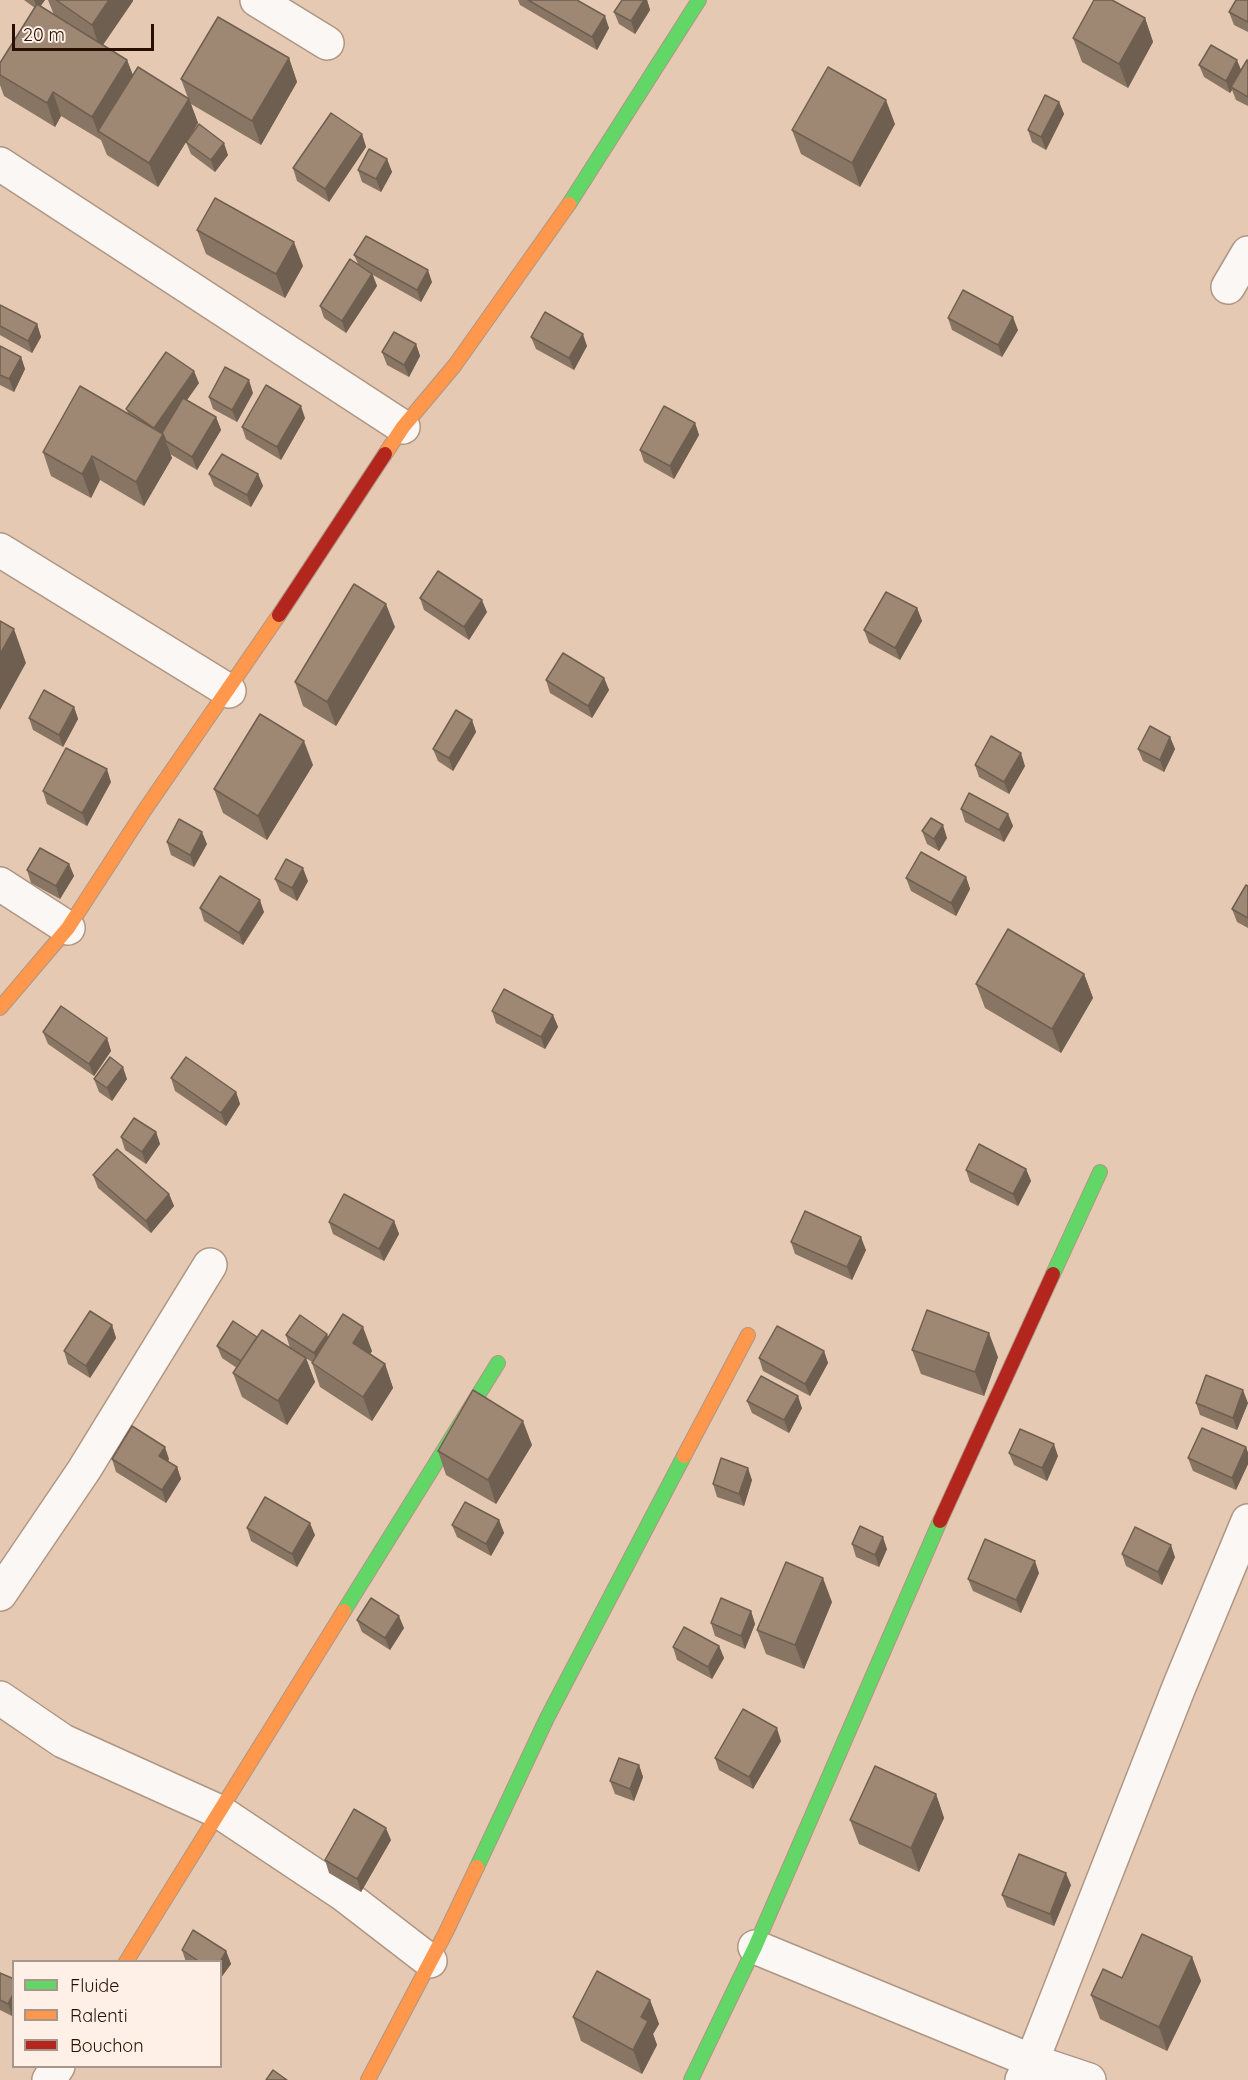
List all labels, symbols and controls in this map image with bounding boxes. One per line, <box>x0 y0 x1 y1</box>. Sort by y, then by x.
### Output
scale bar <box>15 12 158 50</box>
text: 20 m <box>23 23 65 46</box>
legend <box>12 1960 222 2068</box>
text: Fluide <box>70 1974 119 1997</box>
text: Ralenti <box>70 2004 128 2027</box>
text: Bouchon <box>70 2034 144 2057</box>

